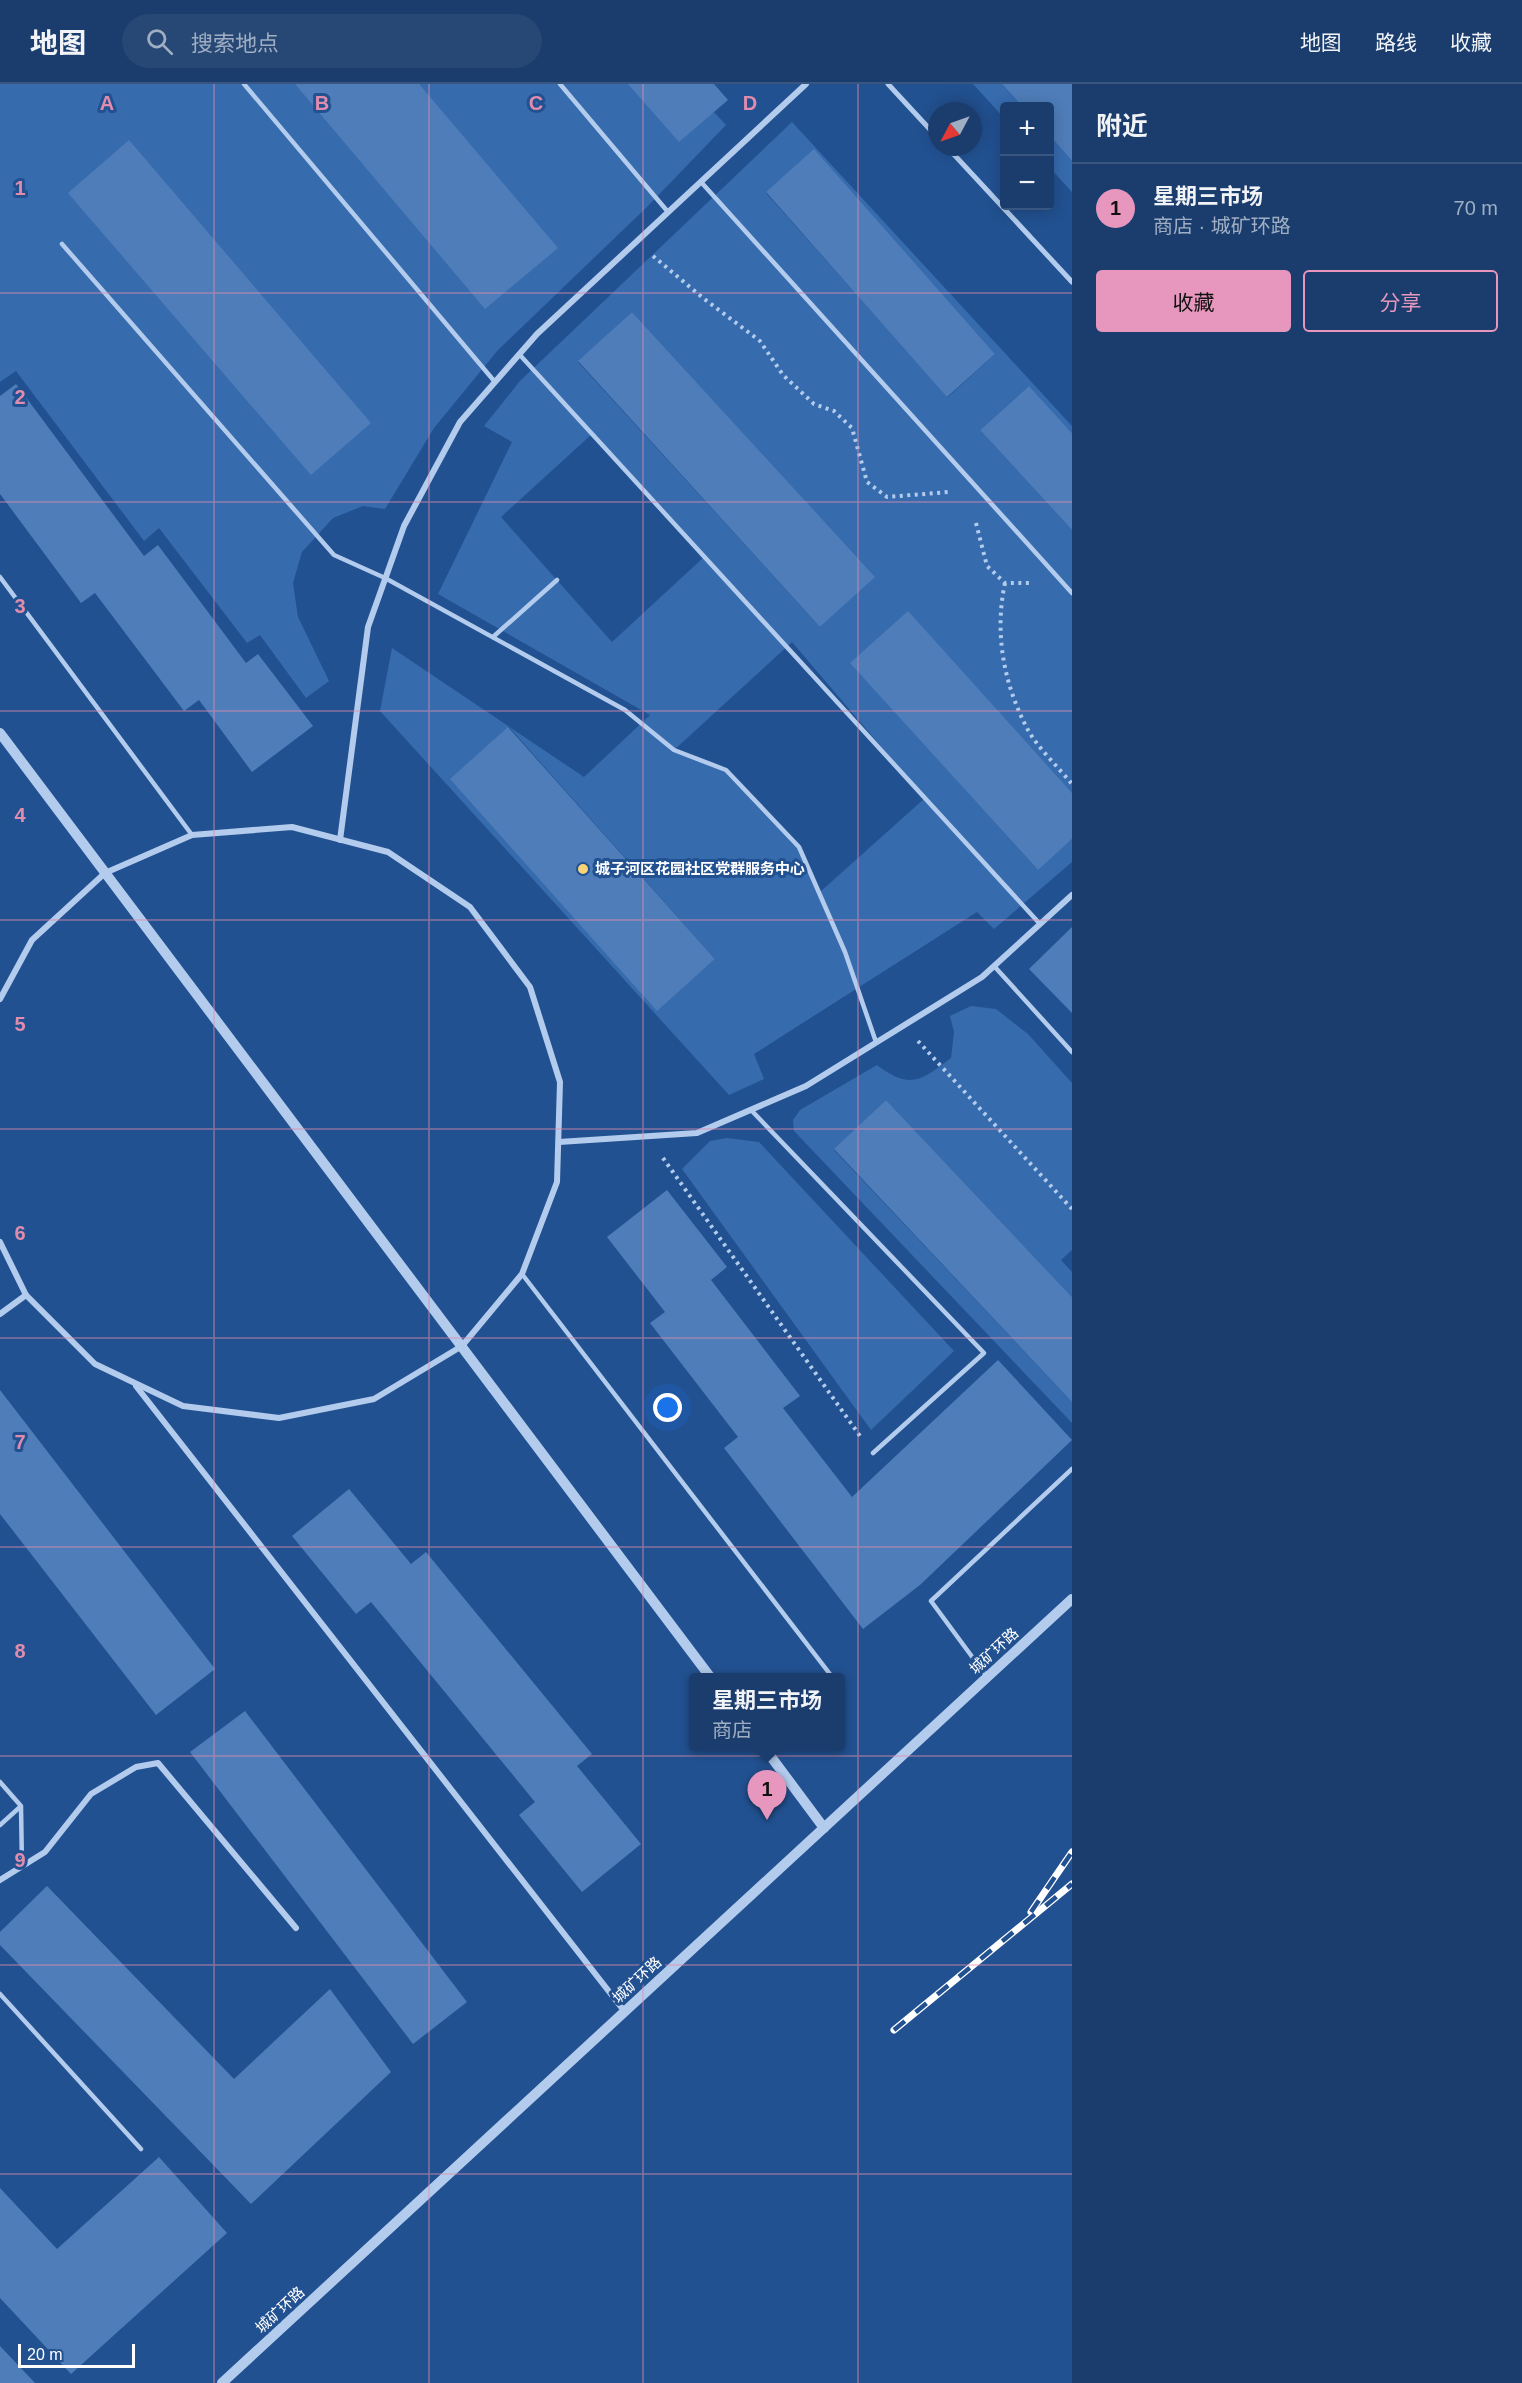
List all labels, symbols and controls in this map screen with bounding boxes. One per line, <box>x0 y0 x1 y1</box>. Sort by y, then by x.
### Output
search box <box>122 14 542 68</box>
icon: search <box>143 25 176 58</box>
text: 地图 <box>30 28 86 59</box>
text: 搜索地点 <box>191 31 279 56</box>
text: 地图 <box>1300 31 1342 54</box>
text: 路线 <box>1375 31 1417 54</box>
text: 收藏 <box>1450 31 1492 54</box>
text: A <box>100 92 114 114</box>
text: B <box>315 92 329 114</box>
text: C <box>529 92 543 114</box>
text: D <box>743 92 757 114</box>
north arrow <box>928 102 982 156</box>
map controls <box>1000 102 1054 210</box>
button: + <box>1000 102 1054 156</box>
text: 附近 <box>1096 111 1148 141</box>
button: − <box>1000 156 1054 210</box>
text: 1 <box>14 177 26 199</box>
text: 星期三市场 <box>1153 184 1263 209</box>
text: 1 <box>1110 197 1121 219</box>
text: 70 m <box>1454 197 1498 219</box>
text: 商店 · 城矿环路 <box>1153 215 1291 237</box>
button: 收藏 <box>1096 270 1291 332</box>
button: 分享 <box>1303 270 1498 332</box>
text: 2 <box>14 386 26 408</box>
text: 3 <box>14 595 26 617</box>
text: 4 <box>14 804 26 826</box>
place label: 城子河区花园社区党群服务中心 <box>595 860 805 877</box>
marker: 城子河区花园社区党群服务中心 <box>576 862 590 876</box>
text: 5 <box>14 1013 26 1035</box>
text: 6 <box>14 1222 26 1244</box>
your location <box>653 1393 682 1422</box>
text: 7 <box>14 1431 26 1453</box>
street label: 城矿环路 <box>966 1624 1021 1677</box>
text: 8 <box>14 1640 26 1662</box>
popup <box>689 1673 845 1751</box>
text: 星期三市场 <box>712 1688 822 1713</box>
text: 商店 <box>712 1719 752 1741</box>
pin: 1 <box>748 1770 786 1820</box>
text: 9 <box>14 1849 26 1871</box>
street label: 城矿环路 <box>609 1953 664 2006</box>
street label: 城矿环路 <box>252 2283 307 2336</box>
scale bar <box>18 2341 135 2368</box>
text: 20 m <box>27 2346 63 2363</box>

